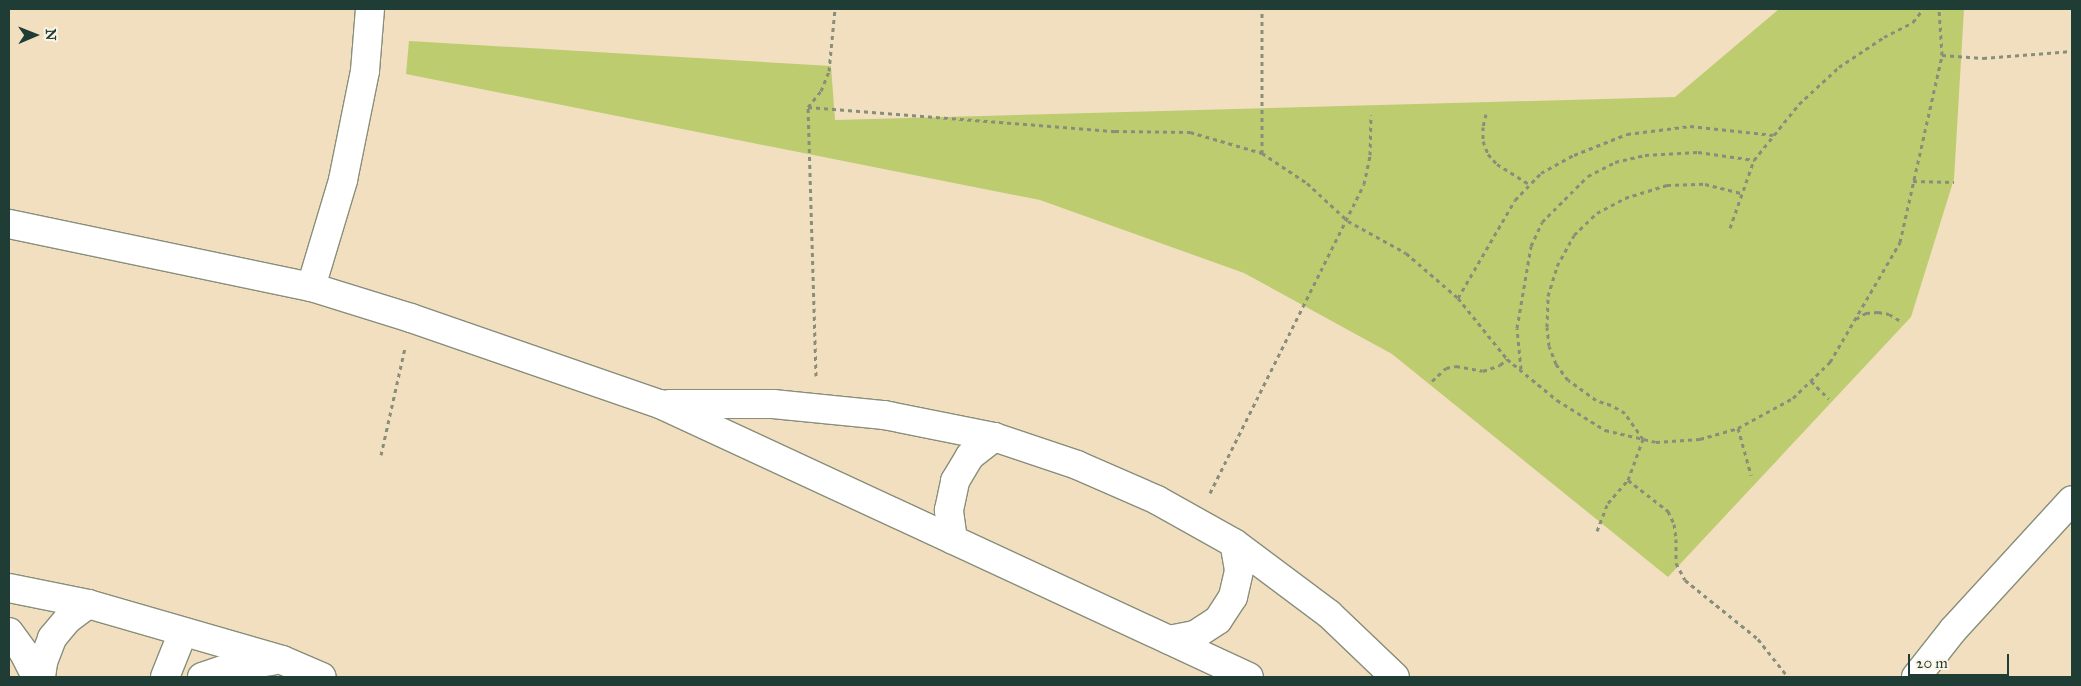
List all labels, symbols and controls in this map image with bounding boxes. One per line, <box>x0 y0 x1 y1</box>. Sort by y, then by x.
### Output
north arrow <box>10 10 60 60</box>
text: N <box>42 29 59 41</box>
scale bar <box>1911 644 2012 676</box>
text: 20 m <box>1916 654 1948 672</box>

